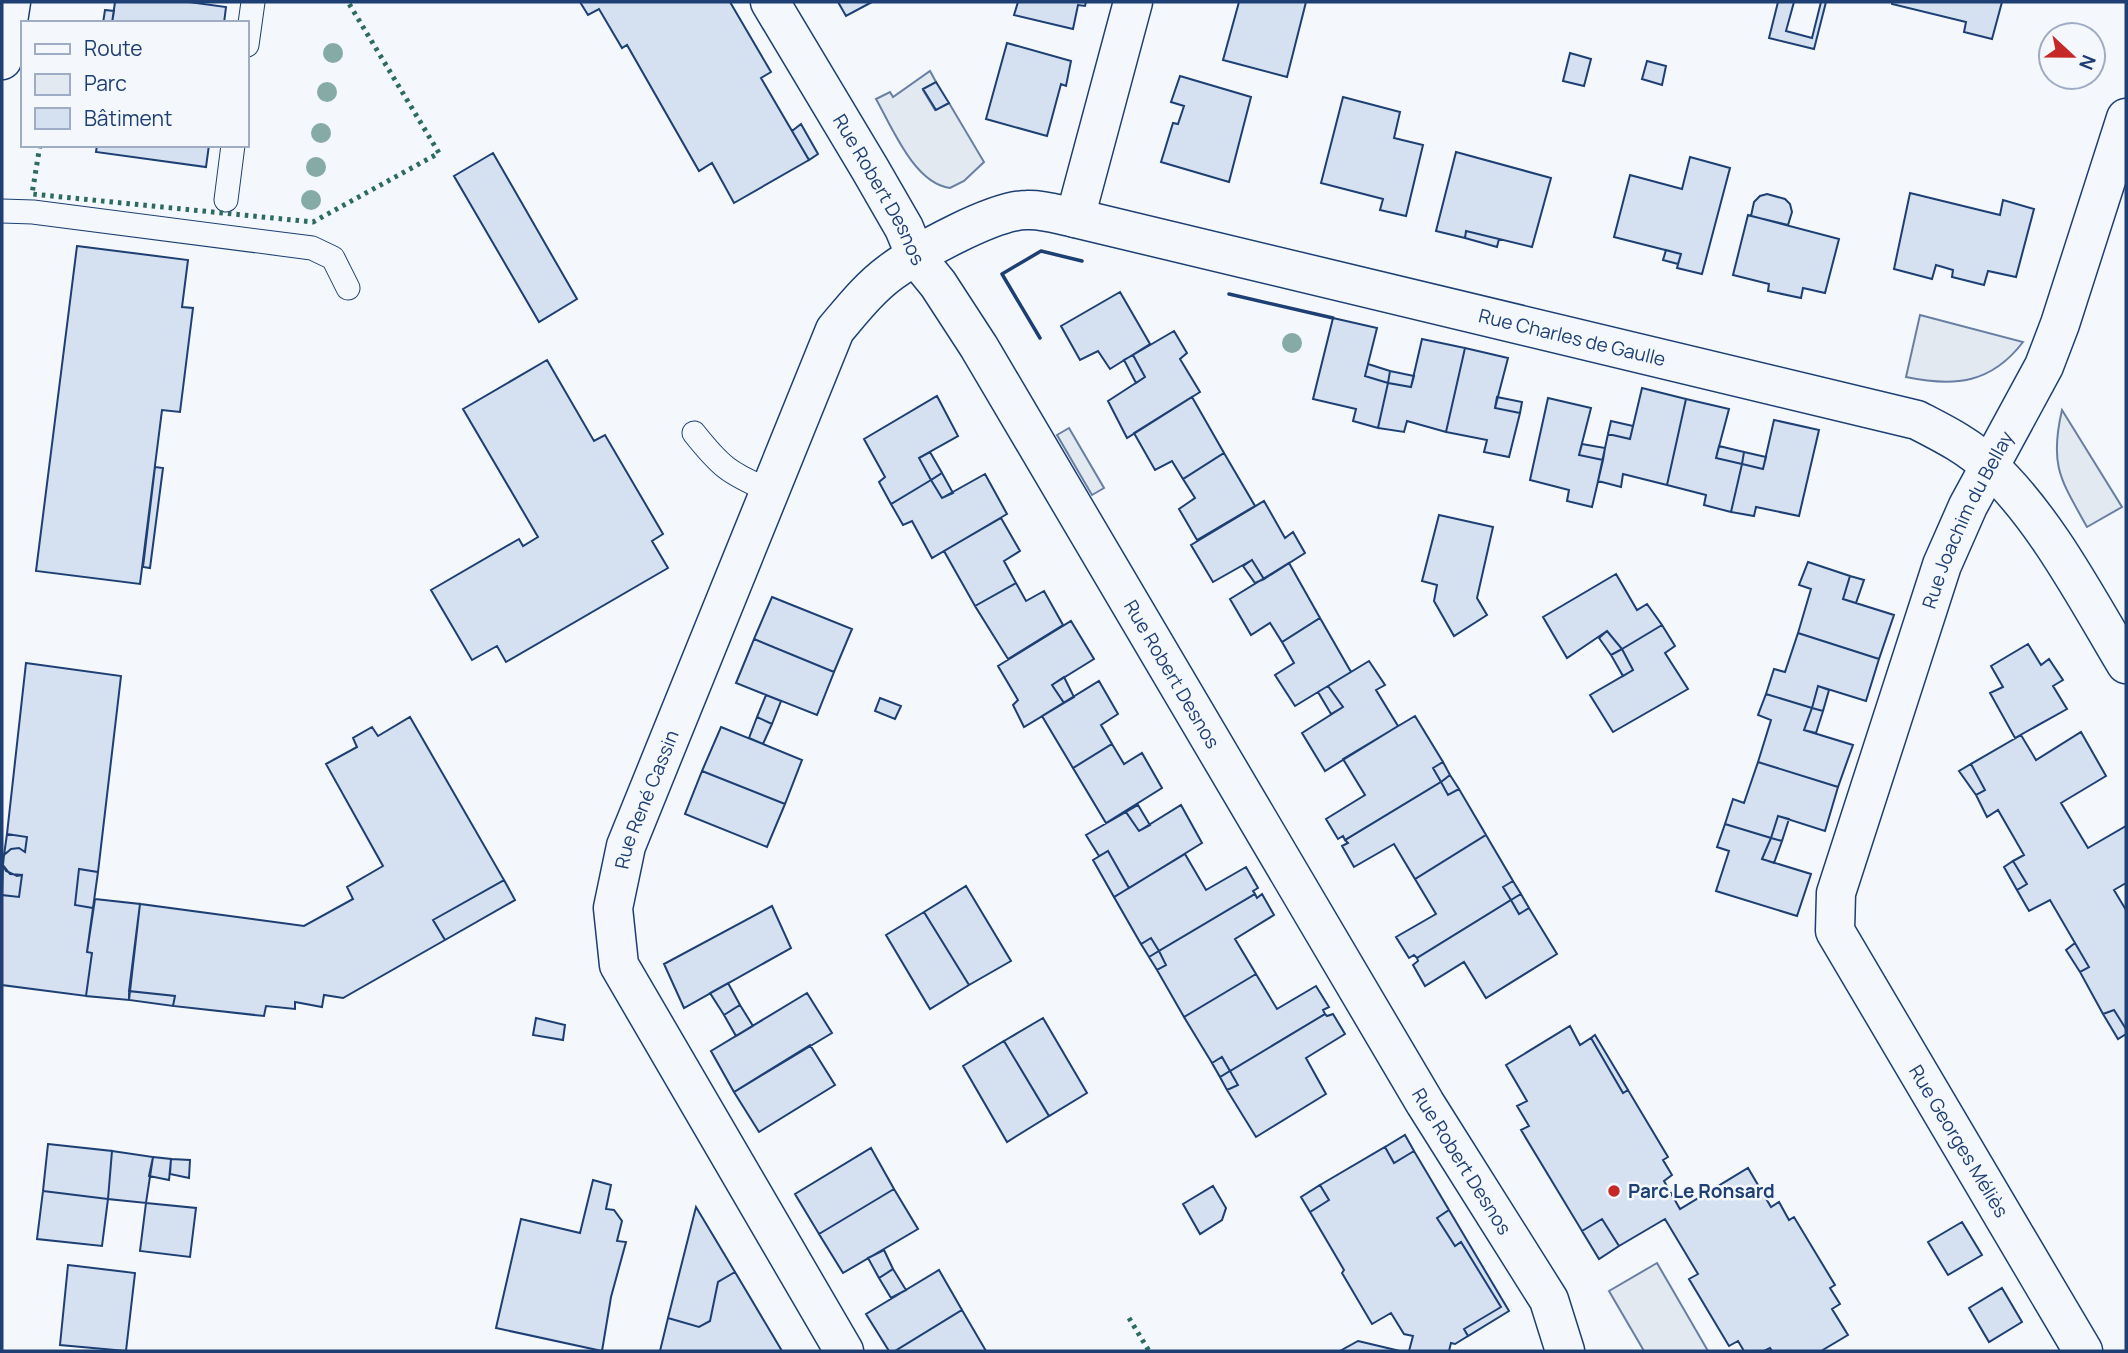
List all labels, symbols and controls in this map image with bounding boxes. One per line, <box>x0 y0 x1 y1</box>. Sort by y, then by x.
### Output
legend <box>21 21 248 147</box>
north arrow <box>2037 21 2107 91</box>
text: Route <box>84 34 142 62</box>
text: N <box>2073 51 2102 74</box>
text: Parc <box>84 69 127 97</box>
text: Bâtiment <box>84 104 172 132</box>
street label: Rue Robert Desnos <box>827 109 931 271</box>
street label: Rue Charles de Gaulle <box>1476 302 1668 372</box>
street label: Rue Joachim du Bellay <box>1916 426 2019 612</box>
street label: Rue Robert Desnos <box>1118 595 1226 753</box>
street label: Rue René Cassin <box>609 726 685 871</box>
street label: Rue Georges Méliès <box>1903 1060 2015 1222</box>
street label: Rue Robert Desnos <box>1406 1083 1518 1240</box>
place label: Parc Le Ronsard <box>1628 1178 1775 1204</box>
marker: Parc Le Ronsard <box>1606 1183 1622 1199</box>

